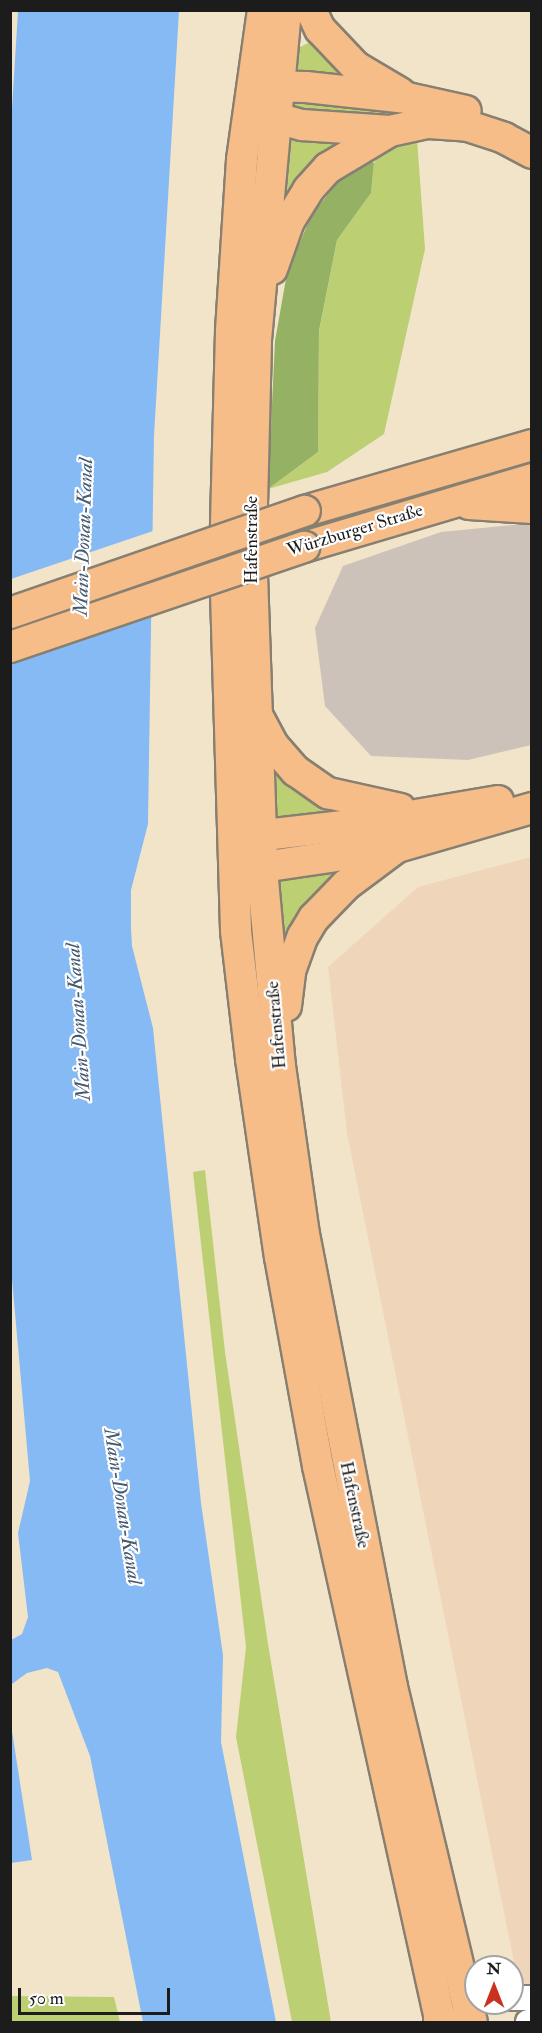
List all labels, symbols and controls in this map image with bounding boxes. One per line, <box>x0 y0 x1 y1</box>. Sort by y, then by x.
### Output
water label: Main-Donau-Kanal <box>68 458 98 616</box>
street label: Hafenstraße <box>241 496 263 584</box>
street label: Würzburger Straße <box>284 500 426 562</box>
water label: Main-Donau-Kanal <box>61 943 95 1101</box>
street label: Hafenstraße <box>262 980 292 1070</box>
water label: Main-Donau-Kanal <box>99 1426 147 1586</box>
street label: Hafenstraße <box>334 1460 374 1550</box>
north arrow <box>464 1955 524 2015</box>
text: N <box>487 1959 501 1979</box>
scale bar <box>21 1976 172 2014</box>
text: 50 m <box>29 1987 64 2010</box>

